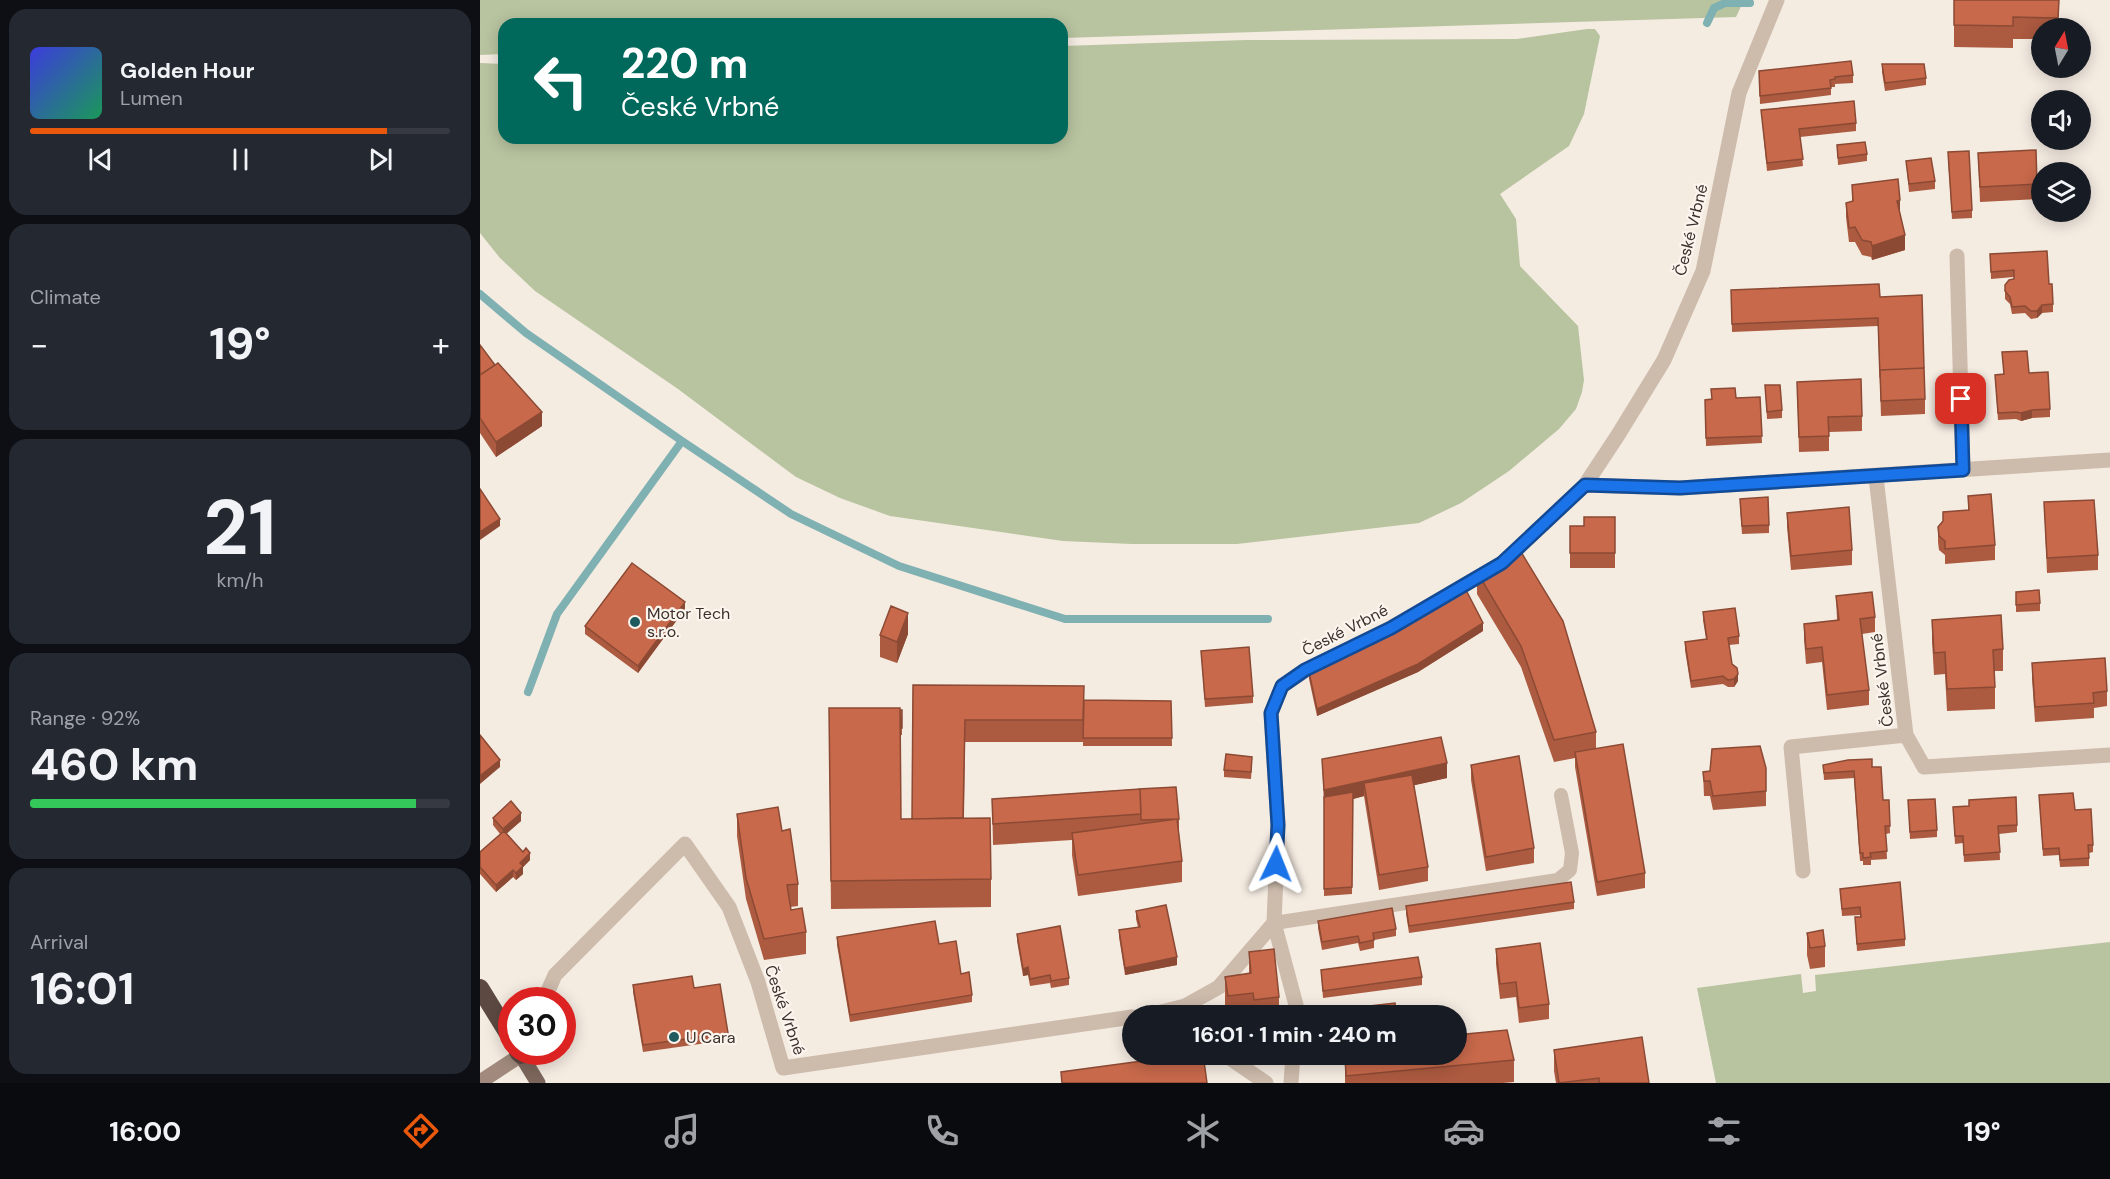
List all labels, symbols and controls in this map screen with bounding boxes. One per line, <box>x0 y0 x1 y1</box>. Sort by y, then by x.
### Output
north arrow <box>2031 18 2091 78</box>
map controls <box>2031 18 2091 222</box>
text: 220 m <box>621 36 748 91</box>
icon: left <box>522 42 600 120</box>
text: Golden Hour <box>120 56 255 85</box>
text: Lumen <box>120 85 183 111</box>
text: České Vrbné <box>621 89 779 124</box>
button: sound <box>2031 90 2091 150</box>
icon: previous <box>84 143 117 176</box>
icon: pause <box>224 143 257 176</box>
icon: next <box>364 143 397 176</box>
button: layers <box>2031 162 2091 222</box>
street label: České Vrbné <box>1669 182 1713 278</box>
text: Climate <box>30 284 101 310</box>
text: 19° <box>209 314 271 373</box>
text: − <box>30 323 48 366</box>
text: + <box>432 323 450 366</box>
pin <box>1935 373 1986 424</box>
icon: arrive <box>1944 382 1977 415</box>
text: 21 <box>203 477 277 578</box>
text: km/h <box>216 567 264 593</box>
street label: České Vrbné <box>1298 599 1392 661</box>
place label: Motor Tech s.r.o. <box>647 603 730 642</box>
marker: Motor Tech s.r.o. <box>628 615 642 629</box>
street label: České Vrbné <box>1866 632 1898 728</box>
text: Range · 92% <box>30 705 140 731</box>
text: 460 km <box>30 735 198 794</box>
position arrow <box>1244 832 1308 896</box>
text: Arrival <box>30 929 88 955</box>
text: 16:01 <box>30 959 134 1018</box>
street label: České Vrbné <box>760 962 810 1058</box>
speed limit sign: 30 <box>498 987 576 1065</box>
text: 16:01 · 1 min · 240 m <box>1192 1020 1397 1049</box>
place label: U Cara <box>686 1027 736 1048</box>
marker: U Cara <box>667 1030 681 1044</box>
icon: directions <box>400 1110 442 1152</box>
icon: music <box>661 1110 703 1152</box>
icon: phone <box>921 1110 963 1152</box>
icon: climate <box>1182 1110 1224 1152</box>
icon: car <box>1443 1110 1485 1152</box>
icon: filters <box>1703 1110 1745 1152</box>
text: 16:00 <box>109 1114 181 1149</box>
text: 19° <box>1964 1114 2001 1149</box>

